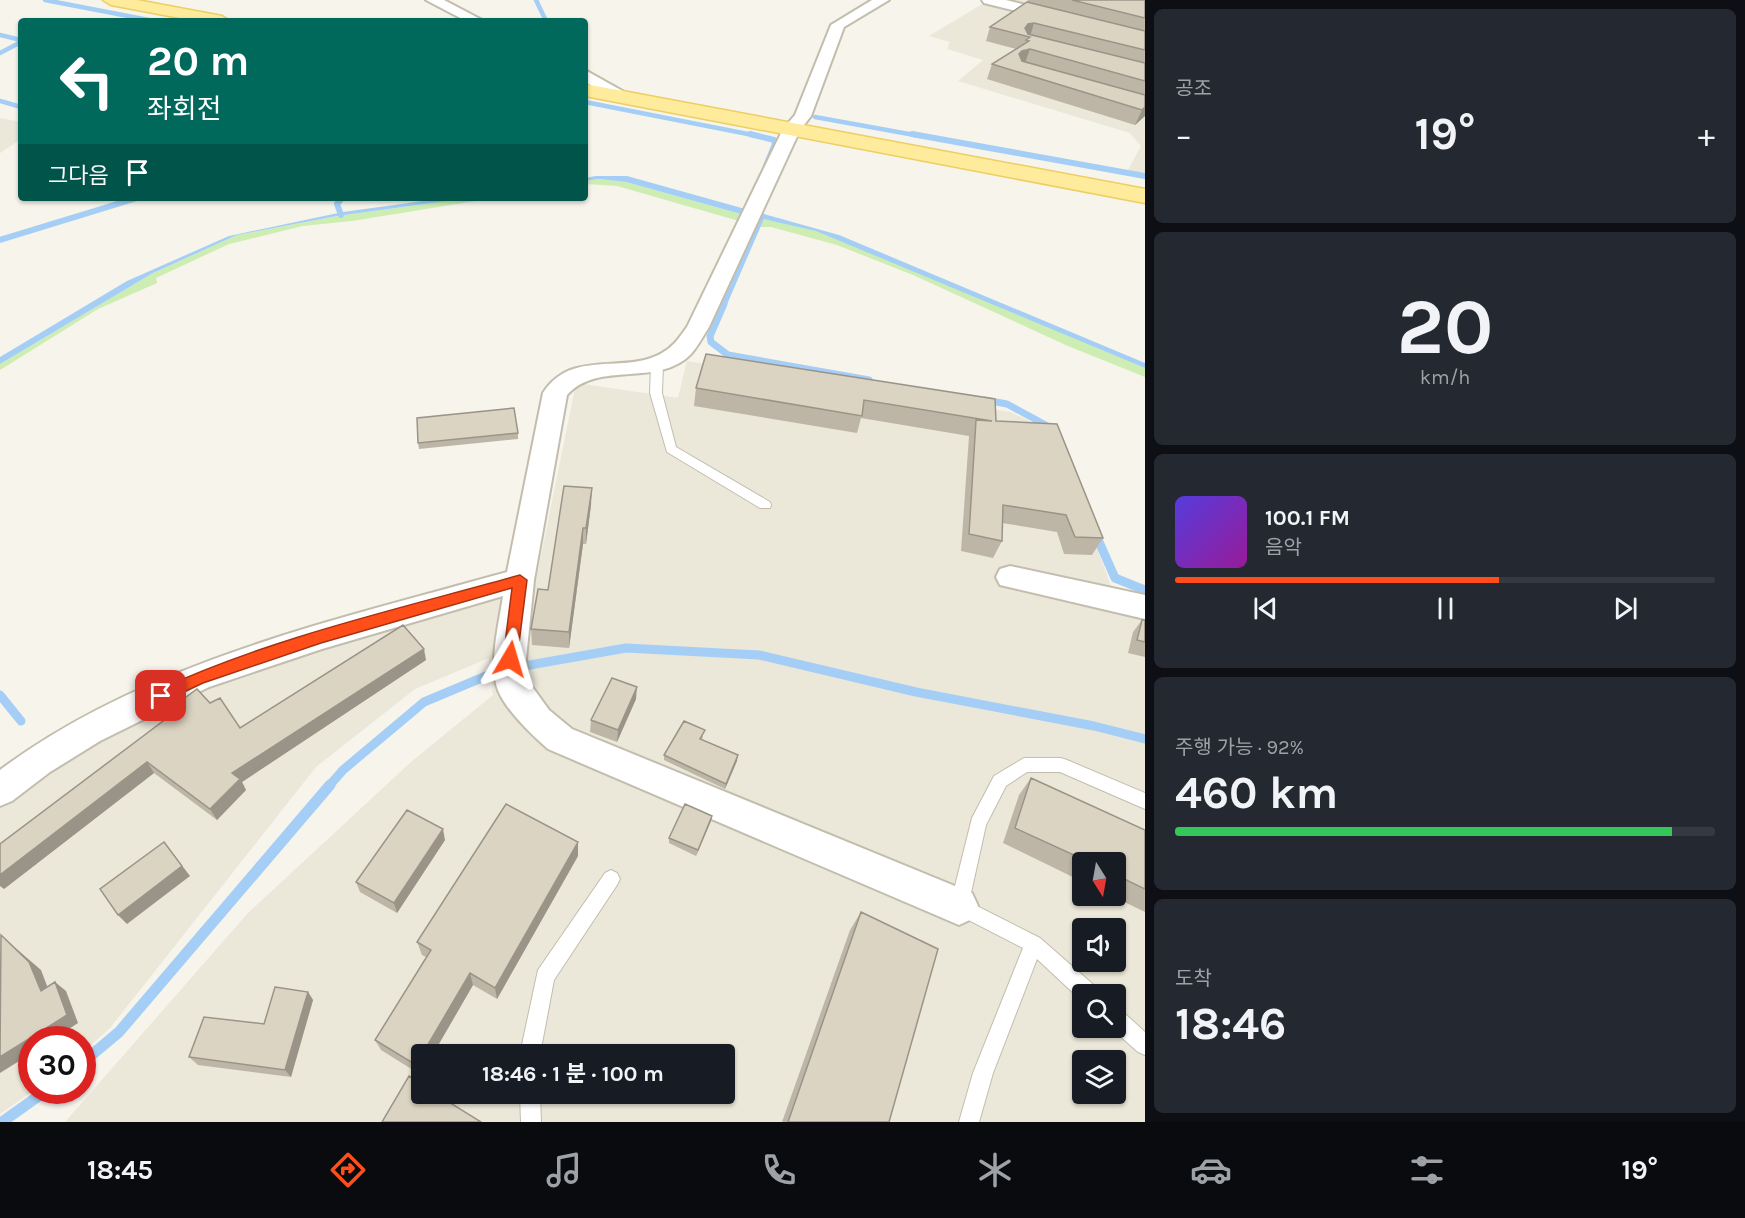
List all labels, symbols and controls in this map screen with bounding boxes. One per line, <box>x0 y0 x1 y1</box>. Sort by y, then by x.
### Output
text: 20 m <box>147 36 249 86</box>
icon: left <box>48 42 126 120</box>
text: 공조 <box>1175 77 1212 100</box>
text: 좌회전 <box>147 93 222 125</box>
text: 19° <box>1415 108 1475 160</box>
text: − <box>1175 116 1192 154</box>
text: + <box>1698 116 1715 154</box>
icon: arrive <box>121 156 154 189</box>
text: 그다음 <box>48 163 109 189</box>
text: 20 <box>1397 281 1493 373</box>
text: km/h <box>1420 366 1470 389</box>
text: 100.1 FM <box>1265 505 1350 531</box>
text: 음악 <box>1265 536 1302 559</box>
icon: previous <box>1249 592 1282 625</box>
icon: pause <box>1429 592 1462 625</box>
icon: next <box>1609 592 1642 625</box>
position arrow <box>478 627 542 691</box>
pin <box>135 670 186 721</box>
icon: arrive <box>144 679 177 712</box>
text: 주행 가능 · 92% <box>1175 736 1304 759</box>
text: 460 km <box>1175 767 1338 819</box>
north arrow <box>1072 852 1126 906</box>
map controls <box>1072 852 1126 1104</box>
button: sound <box>1072 918 1126 972</box>
text: 도착 <box>1175 967 1212 990</box>
button: search <box>1072 984 1126 1038</box>
text: 18:46 <box>1175 998 1286 1050</box>
speed limit sign: 30 <box>18 1026 96 1104</box>
button: layers <box>1072 1050 1126 1104</box>
text: 18:46 · 1 분 · 100 m <box>482 1061 664 1087</box>
icon: directions <box>327 1149 369 1191</box>
icon: music <box>543 1149 585 1191</box>
icon: phone <box>758 1149 800 1191</box>
icon: climate <box>974 1149 1016 1191</box>
icon: car <box>1190 1149 1232 1191</box>
icon: filters <box>1406 1149 1448 1191</box>
text: 18:45 <box>87 1154 153 1186</box>
text: 19° <box>1622 1154 1658 1186</box>

